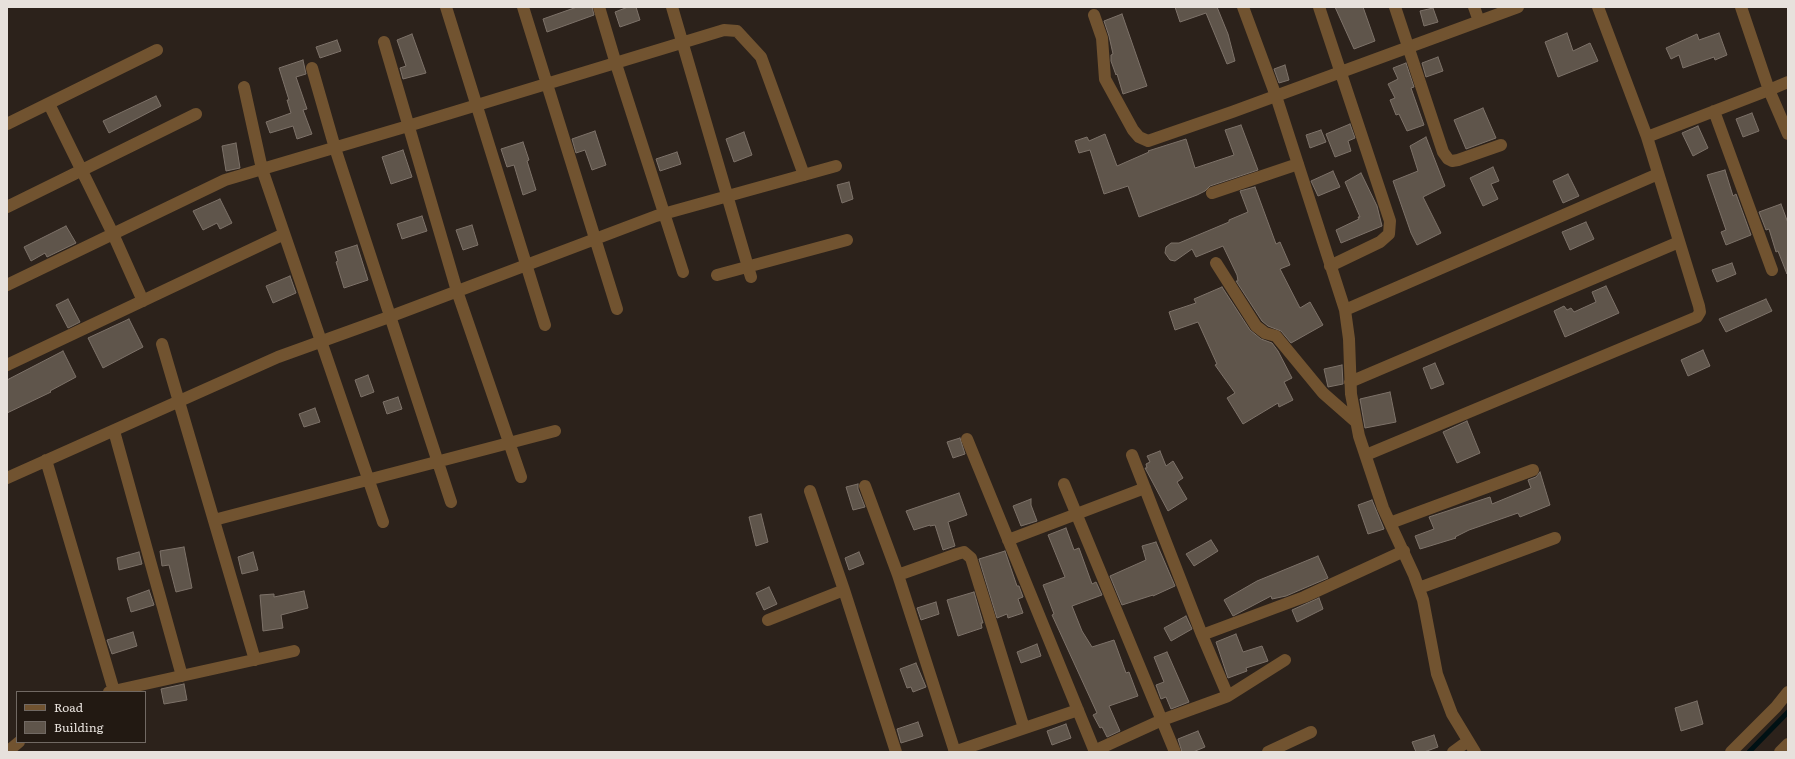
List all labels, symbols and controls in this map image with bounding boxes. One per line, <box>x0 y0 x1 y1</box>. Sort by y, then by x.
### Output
legend <box>16 691 146 743</box>
text: Road <box>54 698 83 716</box>
text: Building <box>54 718 103 736</box>

